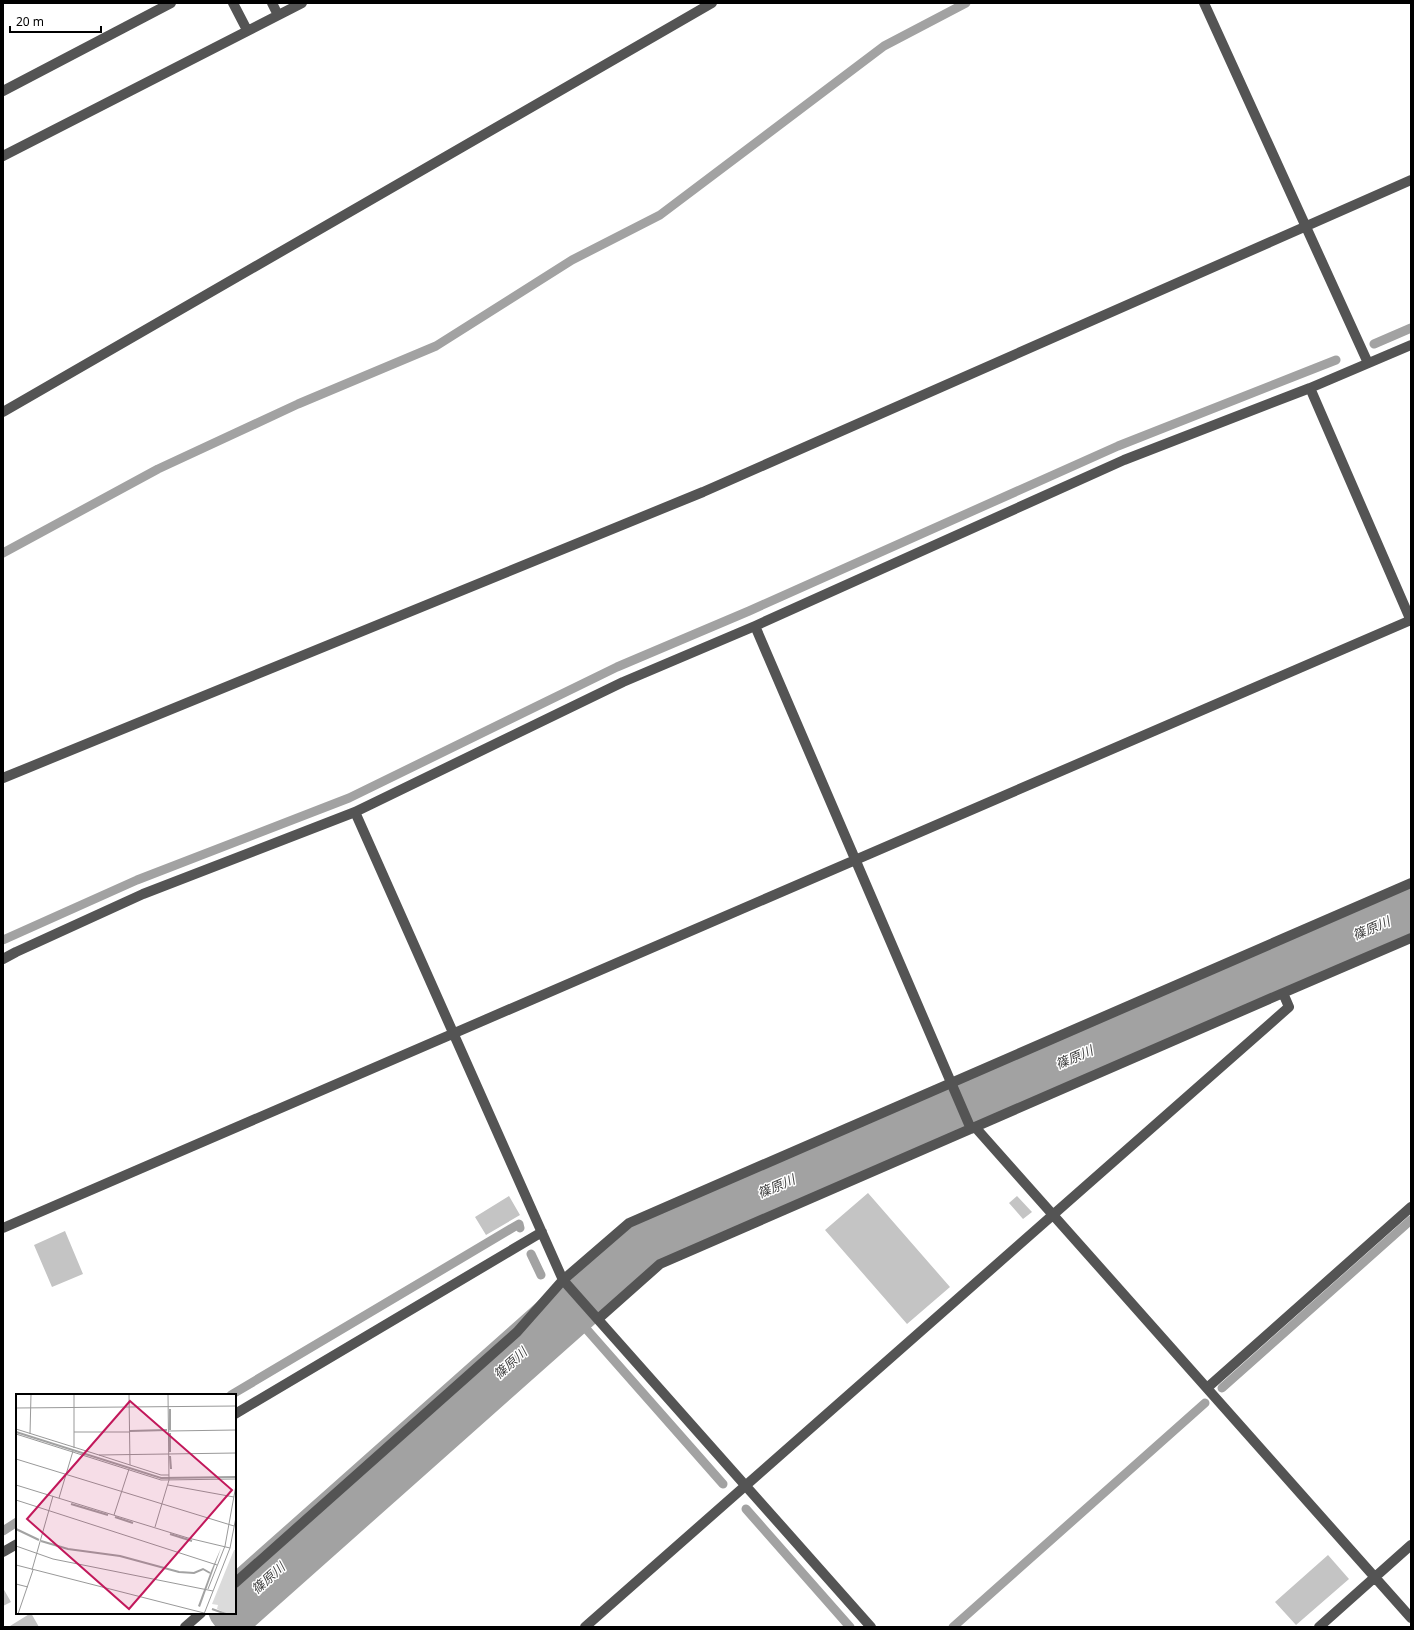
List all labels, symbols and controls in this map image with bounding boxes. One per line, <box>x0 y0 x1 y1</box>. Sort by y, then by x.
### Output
scale bar <box>10 8 101 34</box>
text: 20 m <box>16 13 44 30</box>
water label: 篠原川 <box>1350 911 1394 944</box>
water label: 篠原川 <box>1053 1040 1097 1073</box>
water label: 篠原川 <box>755 1169 799 1202</box>
water label: 篠原川 <box>489 1342 532 1383</box>
inset map <box>16 1394 236 1614</box>
water label: 篠原川 <box>247 1557 290 1598</box>

